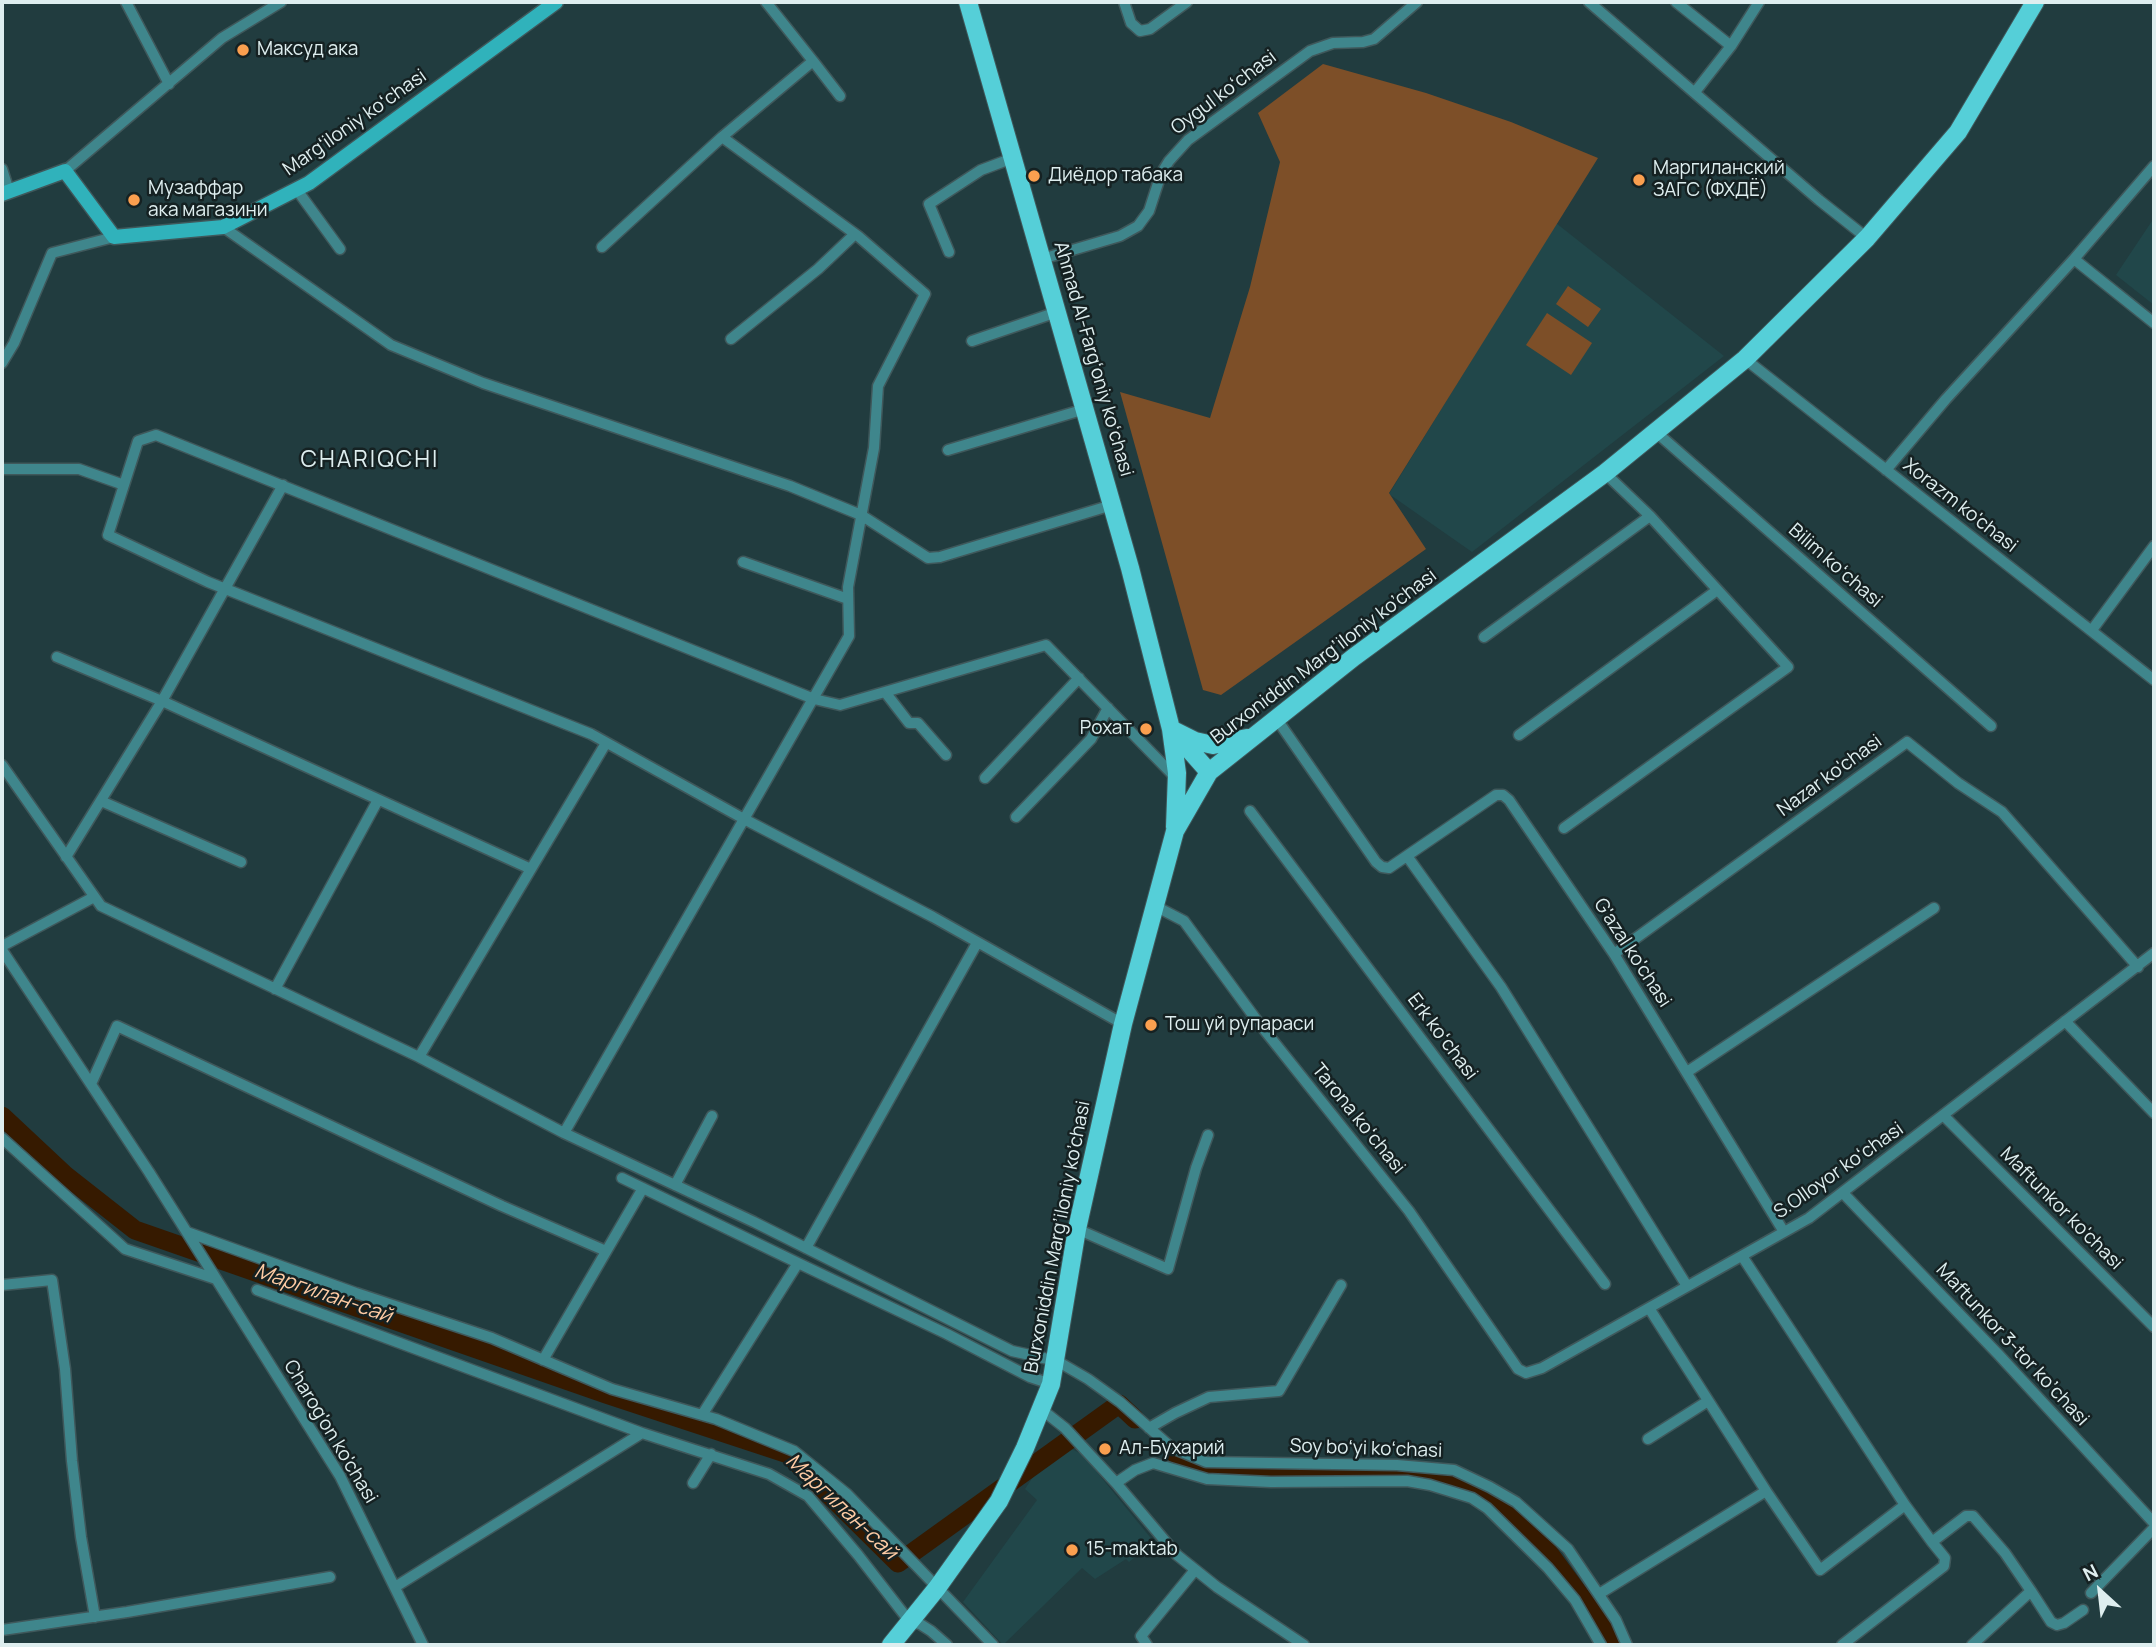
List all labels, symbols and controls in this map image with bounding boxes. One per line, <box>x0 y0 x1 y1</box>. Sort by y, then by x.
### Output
place label: Максуд ака <box>257 39 358 61</box>
marker: Максуд ака <box>235 42 251 58</box>
street label: Oygul koʻchasi <box>1167 46 1281 140</box>
street label: Margʻiloniy koʻchasi <box>279 65 431 181</box>
place label: Маргиланский ЗАГС (ФХДЁ) <box>1653 158 1785 202</box>
place label: Диёдор табака <box>1048 165 1183 187</box>
marker: Диёдор табака <box>1026 168 1042 184</box>
marker: Маргиланский ЗАГС (ФХДЁ) <box>1631 172 1647 188</box>
place label: Музаффар ака магазини <box>148 178 268 222</box>
marker: Музаффар ака магазини <box>126 192 142 208</box>
street label: Ahmad Al-Fargʻoniy koʻchasi <box>1048 239 1138 479</box>
district label: CHARIQCHI <box>302 447 438 475</box>
street label: Xorazm ko'chasi <box>1898 454 2022 558</box>
street label: Bilim koʻchasi <box>1784 519 1886 613</box>
street label: Burxoniddin Marg’iloniy ko’chasi <box>1207 565 1441 749</box>
place label: Рохат <box>1080 718 1132 740</box>
marker: Рохат <box>1138 721 1154 737</box>
street label: Nazar ko'chasi <box>1773 730 1887 822</box>
street label: G'azal ko'chasi <box>1588 894 1676 1012</box>
street label: Erk koʻchasi <box>1402 989 1482 1085</box>
place label: Тош уй рупараси <box>1165 1014 1314 1036</box>
marker: Тош уй рупараси <box>1143 1017 1159 1033</box>
street label: Tarona koʻchasi <box>1306 1059 1410 1179</box>
street label: Burxoniddin Marg’iloniy ko’chasi <box>1020 1099 1096 1375</box>
street label: S.Olloyor koʻchasi <box>1770 1118 1908 1224</box>
street label: Maftunkor ko'chasi <box>1995 1143 2127 1275</box>
water label: Маргилан-сай <box>251 1259 395 1329</box>
street label: Maftunkor 3-tor koʼchasi <box>1931 1259 2093 1431</box>
street label: Charog'on ko'chasi <box>278 1356 382 1508</box>
street label: Soy boʻyi koʻchasi <box>1289 1435 1443 1463</box>
place label: Ал-Бухарий <box>1119 1438 1225 1460</box>
marker: Ал-Бухарий <box>1097 1441 1113 1457</box>
water label: Маргилан-сай <box>780 1449 902 1565</box>
place label: 15-maktab <box>1086 1539 1178 1561</box>
marker: 15-maktab <box>1064 1542 1080 1558</box>
north arrow <box>2065 1556 2135 1626</box>
text: N <box>2078 1558 2102 1587</box>

